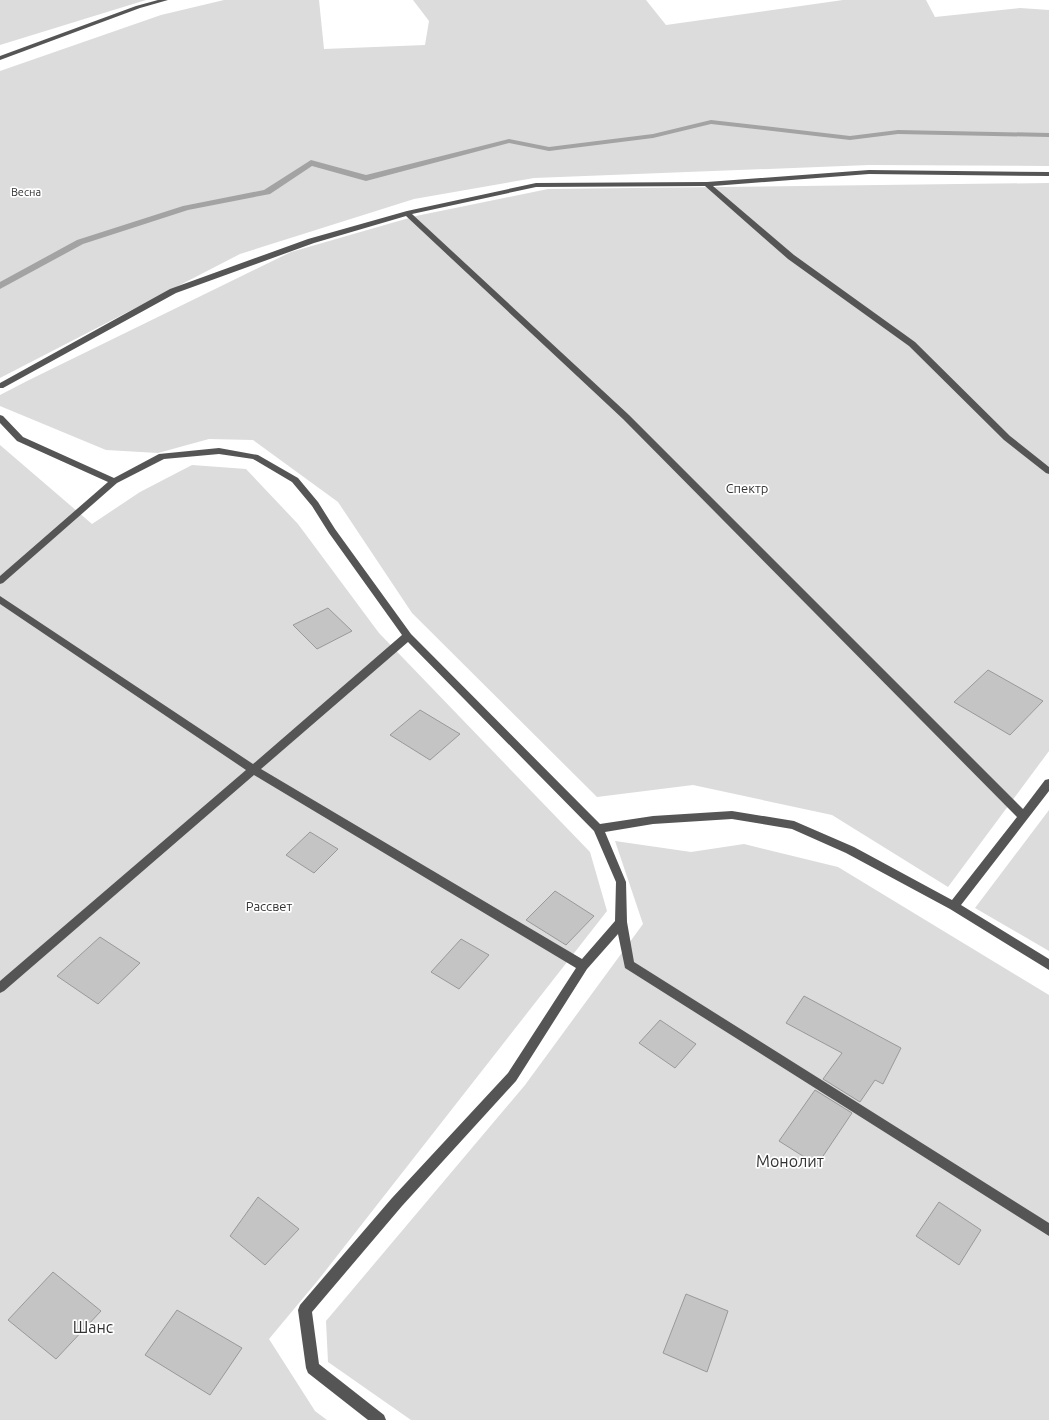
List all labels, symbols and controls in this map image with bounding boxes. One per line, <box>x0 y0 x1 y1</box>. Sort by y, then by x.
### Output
park label: Весна <box>11 186 41 198</box>
park label: Спектр <box>726 481 768 495</box>
park label: Рассвет <box>246 899 292 913</box>
park label: Монолит <box>756 1152 824 1170</box>
park label: Шанс <box>73 1318 114 1336</box>

